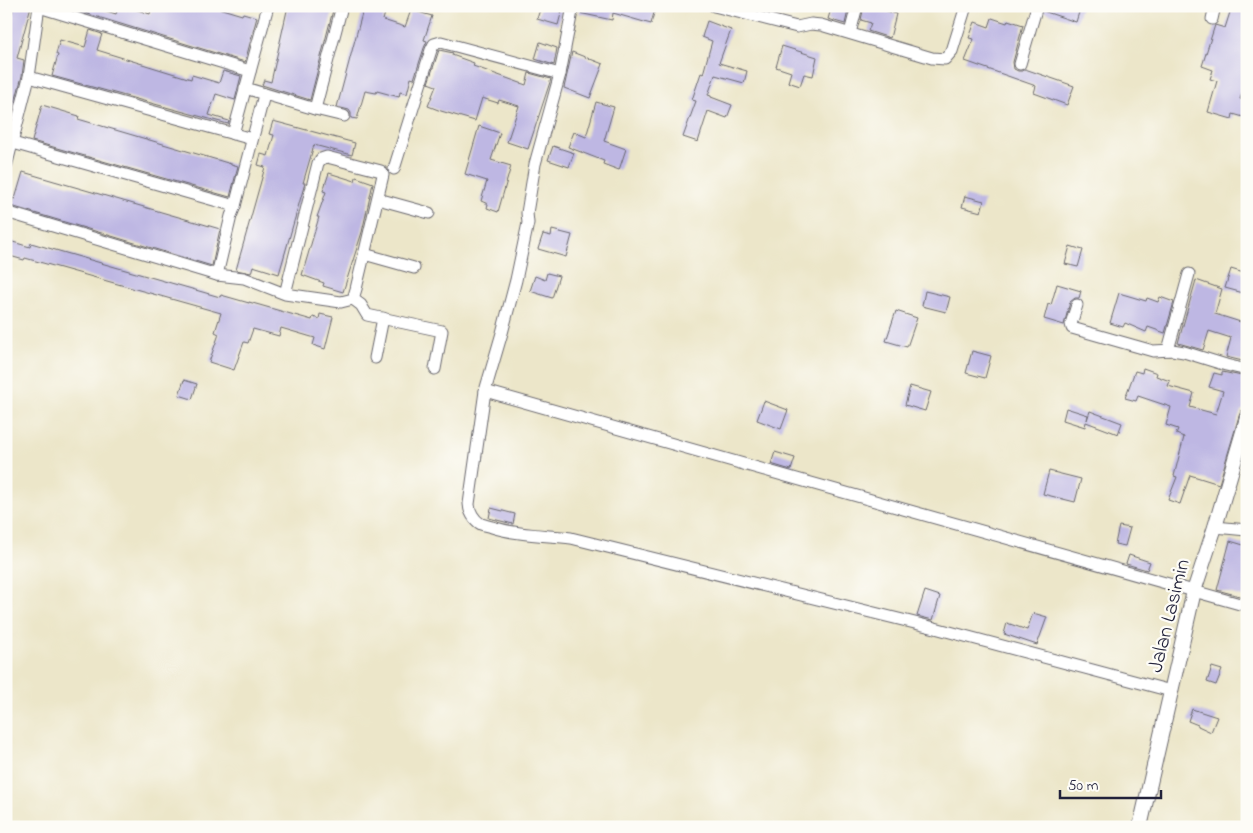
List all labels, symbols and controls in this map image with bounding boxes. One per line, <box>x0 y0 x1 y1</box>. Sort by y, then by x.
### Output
street label: Jalan Lasimin <box>1141 556 1199 676</box>
scale bar <box>1060 768 1162 800</box>
text: 50 m <box>1068 775 1099 797</box>

